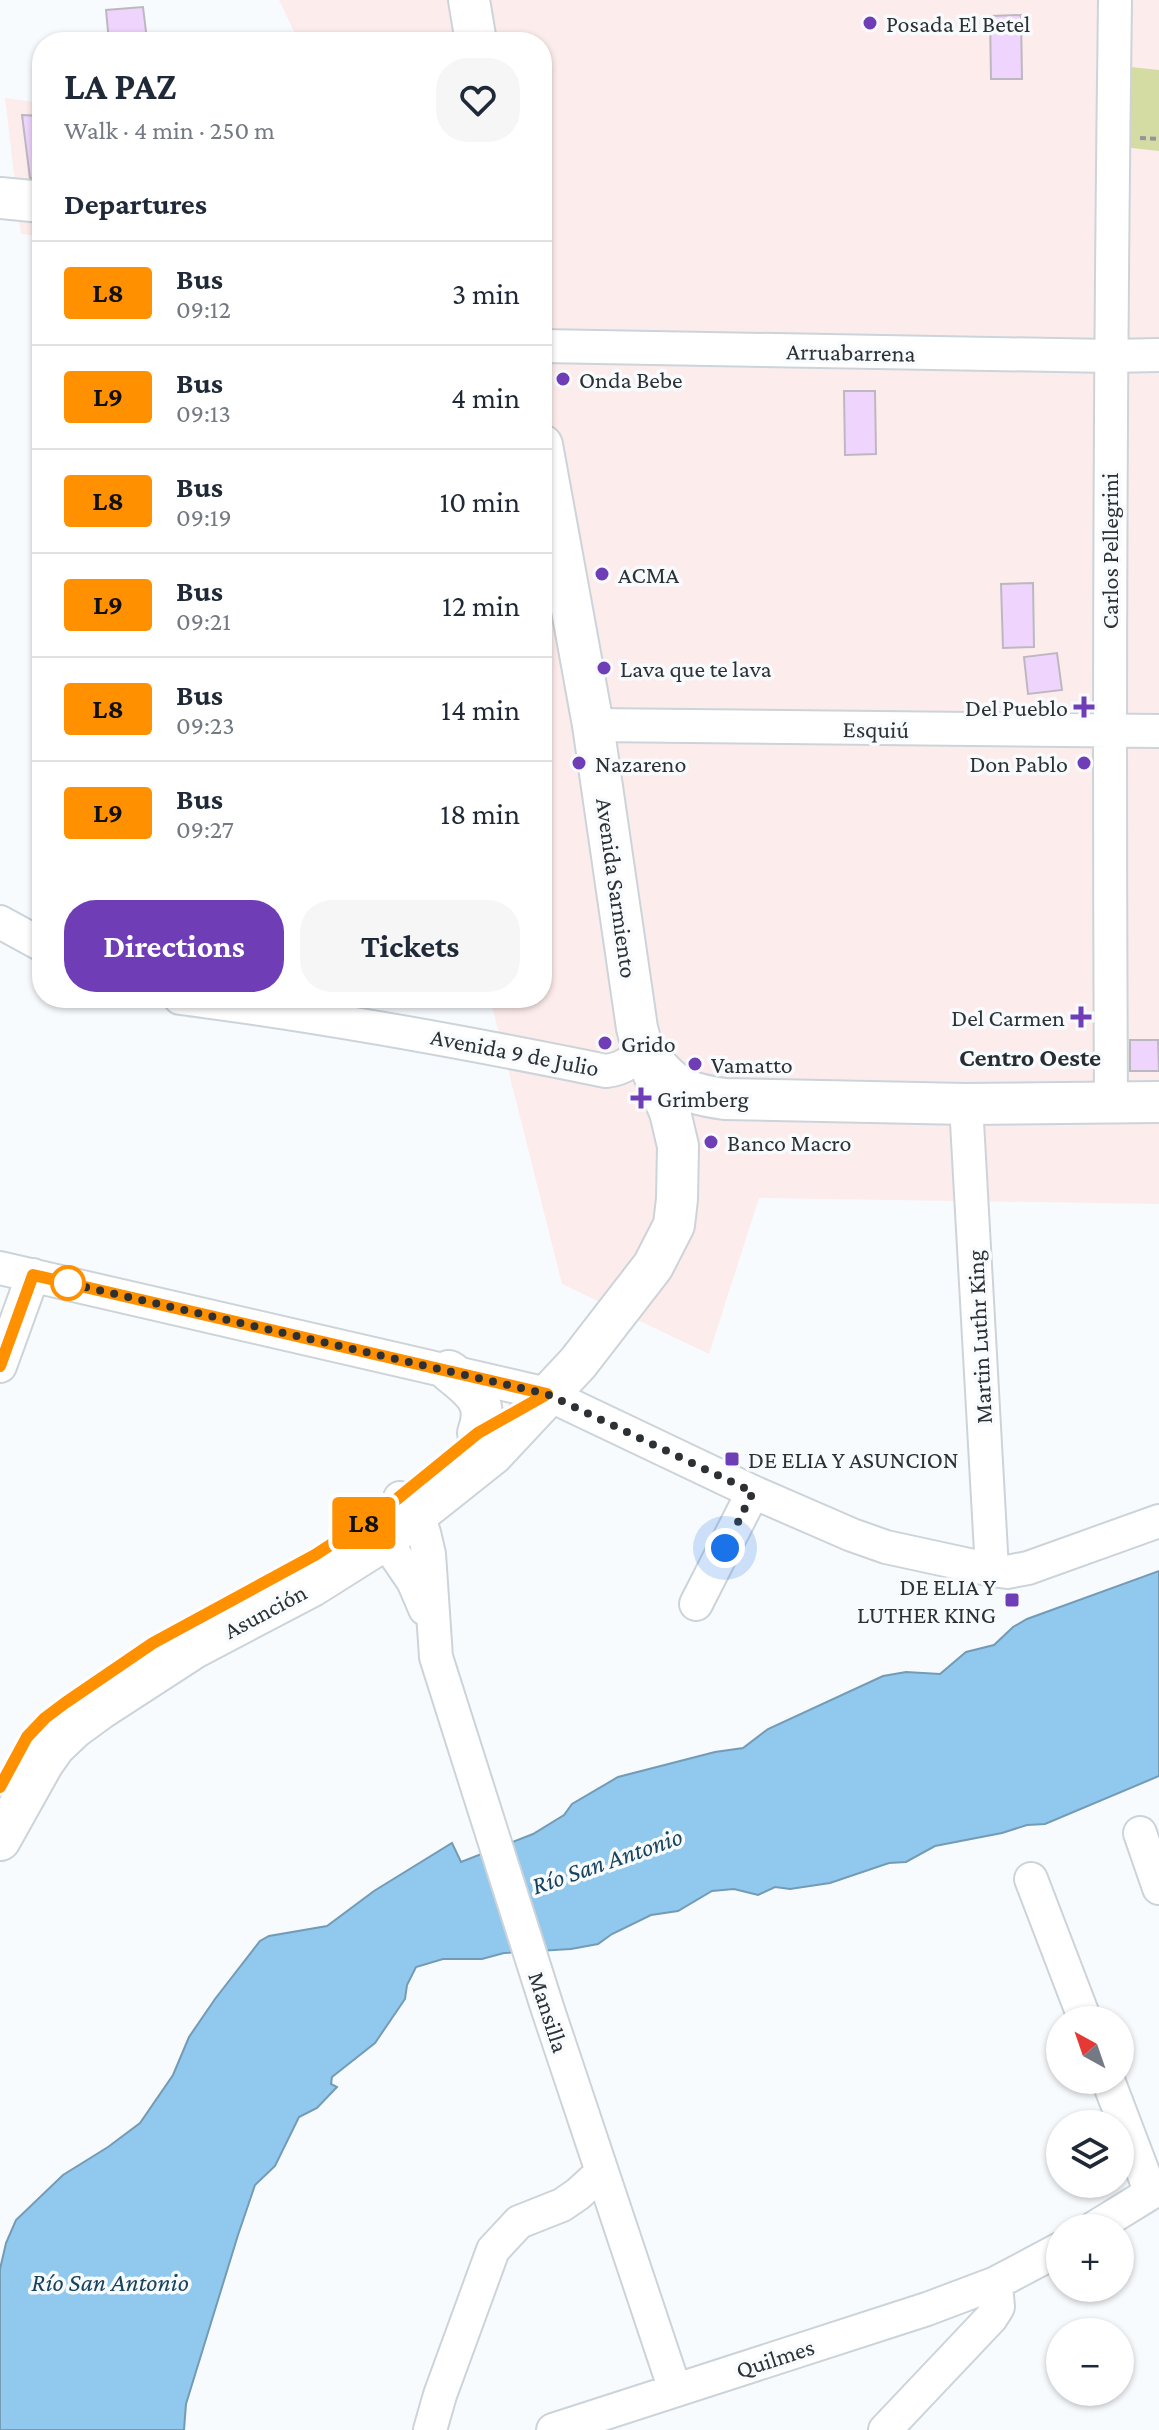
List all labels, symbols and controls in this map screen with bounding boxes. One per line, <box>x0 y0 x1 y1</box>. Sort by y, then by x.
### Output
place label: Posada El Betel <box>886 10 1030 37</box>
marker: Posada El Betel <box>861 14 879 32</box>
button: heart <box>436 58 520 142</box>
text: LA PAZ <box>64 65 177 107</box>
text: Walk · 4 min · 250 m <box>64 116 275 145</box>
text: Departures <box>64 187 207 220</box>
text: Bus <box>176 262 223 295</box>
text: L8 <box>92 277 124 308</box>
text: 3 min <box>452 277 520 310</box>
text: 09:12 <box>176 295 231 324</box>
street label: Arruabarrena <box>786 337 916 367</box>
text: Bus <box>176 366 223 399</box>
place label: Onda Bebe <box>579 366 683 393</box>
marker: Onda Bebe <box>554 370 572 388</box>
text: L9 <box>93 381 123 412</box>
text: 4 min <box>451 381 520 414</box>
text: 09:13 <box>176 399 231 428</box>
text: Bus <box>176 470 223 503</box>
street label: Carlos Pellegrini <box>1096 473 1123 629</box>
text: L8 <box>92 485 124 516</box>
text: 10 min <box>439 485 520 518</box>
text: 09:19 <box>176 503 232 532</box>
place label: ACMA <box>618 561 680 588</box>
marker: ACMA <box>593 565 611 583</box>
text: Bus <box>176 574 223 607</box>
text: L9 <box>93 589 123 620</box>
text: 12 min <box>442 589 520 622</box>
text: 09:21 <box>176 607 231 636</box>
place label: Lava que te lava <box>620 655 772 682</box>
marker: Lava que te lava <box>595 659 613 677</box>
text: Bus <box>176 678 223 711</box>
text: L8 <box>92 693 124 724</box>
text: 14 min <box>441 693 520 726</box>
place label: Del Pueblo <box>965 694 1068 721</box>
marker: Del Pueblo <box>1075 698 1093 716</box>
text: 09:23 <box>176 711 235 740</box>
street label: Esquiú <box>843 715 910 743</box>
place label: Nazareno <box>595 750 686 777</box>
place label: Don Pablo <box>969 750 1068 777</box>
marker: Nazareno <box>570 754 588 772</box>
marker: Don Pablo <box>1075 754 1093 772</box>
text: Bus <box>176 782 223 815</box>
street label: Avenida Sarmiento <box>591 796 643 980</box>
text: L9 <box>93 797 123 828</box>
text: 18 min <box>440 797 520 830</box>
text: 09:27 <box>176 815 234 844</box>
button: Directions <box>64 900 284 992</box>
button: Tickets <box>300 900 520 992</box>
place label: Del Carmen <box>951 1004 1065 1031</box>
marker: Del Carmen <box>1072 1008 1090 1026</box>
street label: Avenida 9 de Julio <box>429 1022 601 1082</box>
place label: Grido <box>621 1030 676 1057</box>
marker: Grido <box>596 1034 614 1052</box>
district label: Centro Oeste <box>959 1043 1101 1072</box>
place label: Vamatto <box>711 1051 793 1078</box>
marker: Vamatto <box>686 1055 704 1073</box>
place label: Grimberg <box>657 1085 749 1112</box>
marker: Grimberg <box>632 1089 650 1107</box>
place label: Banco Macro <box>727 1129 851 1156</box>
marker: Banco Macro <box>702 1133 720 1151</box>
street label: Martin Luthr King <box>961 1249 997 1425</box>
unlabelled marker <box>51 1266 85 1300</box>
place label: DE ELIA Y ASUNCION <box>748 1446 959 1473</box>
marker: DE ELIA Y ASUNCION <box>723 1450 741 1468</box>
line badge: L8 <box>328 1497 400 1549</box>
text: L8 <box>348 1507 380 1538</box>
your location <box>705 1528 745 1568</box>
place label: DE ELIA Y LUTHER KING <box>857 1573 996 1628</box>
street label: Asunción <box>219 1578 311 1644</box>
marker: DE ELIA Y LUTHER KING <box>1003 1591 1021 1609</box>
water label: Río San Antonio <box>528 1822 686 1900</box>
street label: Mansilla <box>523 1968 575 2056</box>
north arrow <box>1046 2006 1134 2094</box>
map controls <box>1046 2006 1134 2406</box>
button: layers <box>1046 2110 1134 2198</box>
button: + <box>1046 2214 1134 2302</box>
water label: Río San Antonio <box>31 2268 189 2297</box>
button: − <box>1046 2318 1134 2406</box>
street label: Quilmes <box>732 2333 818 2383</box>

